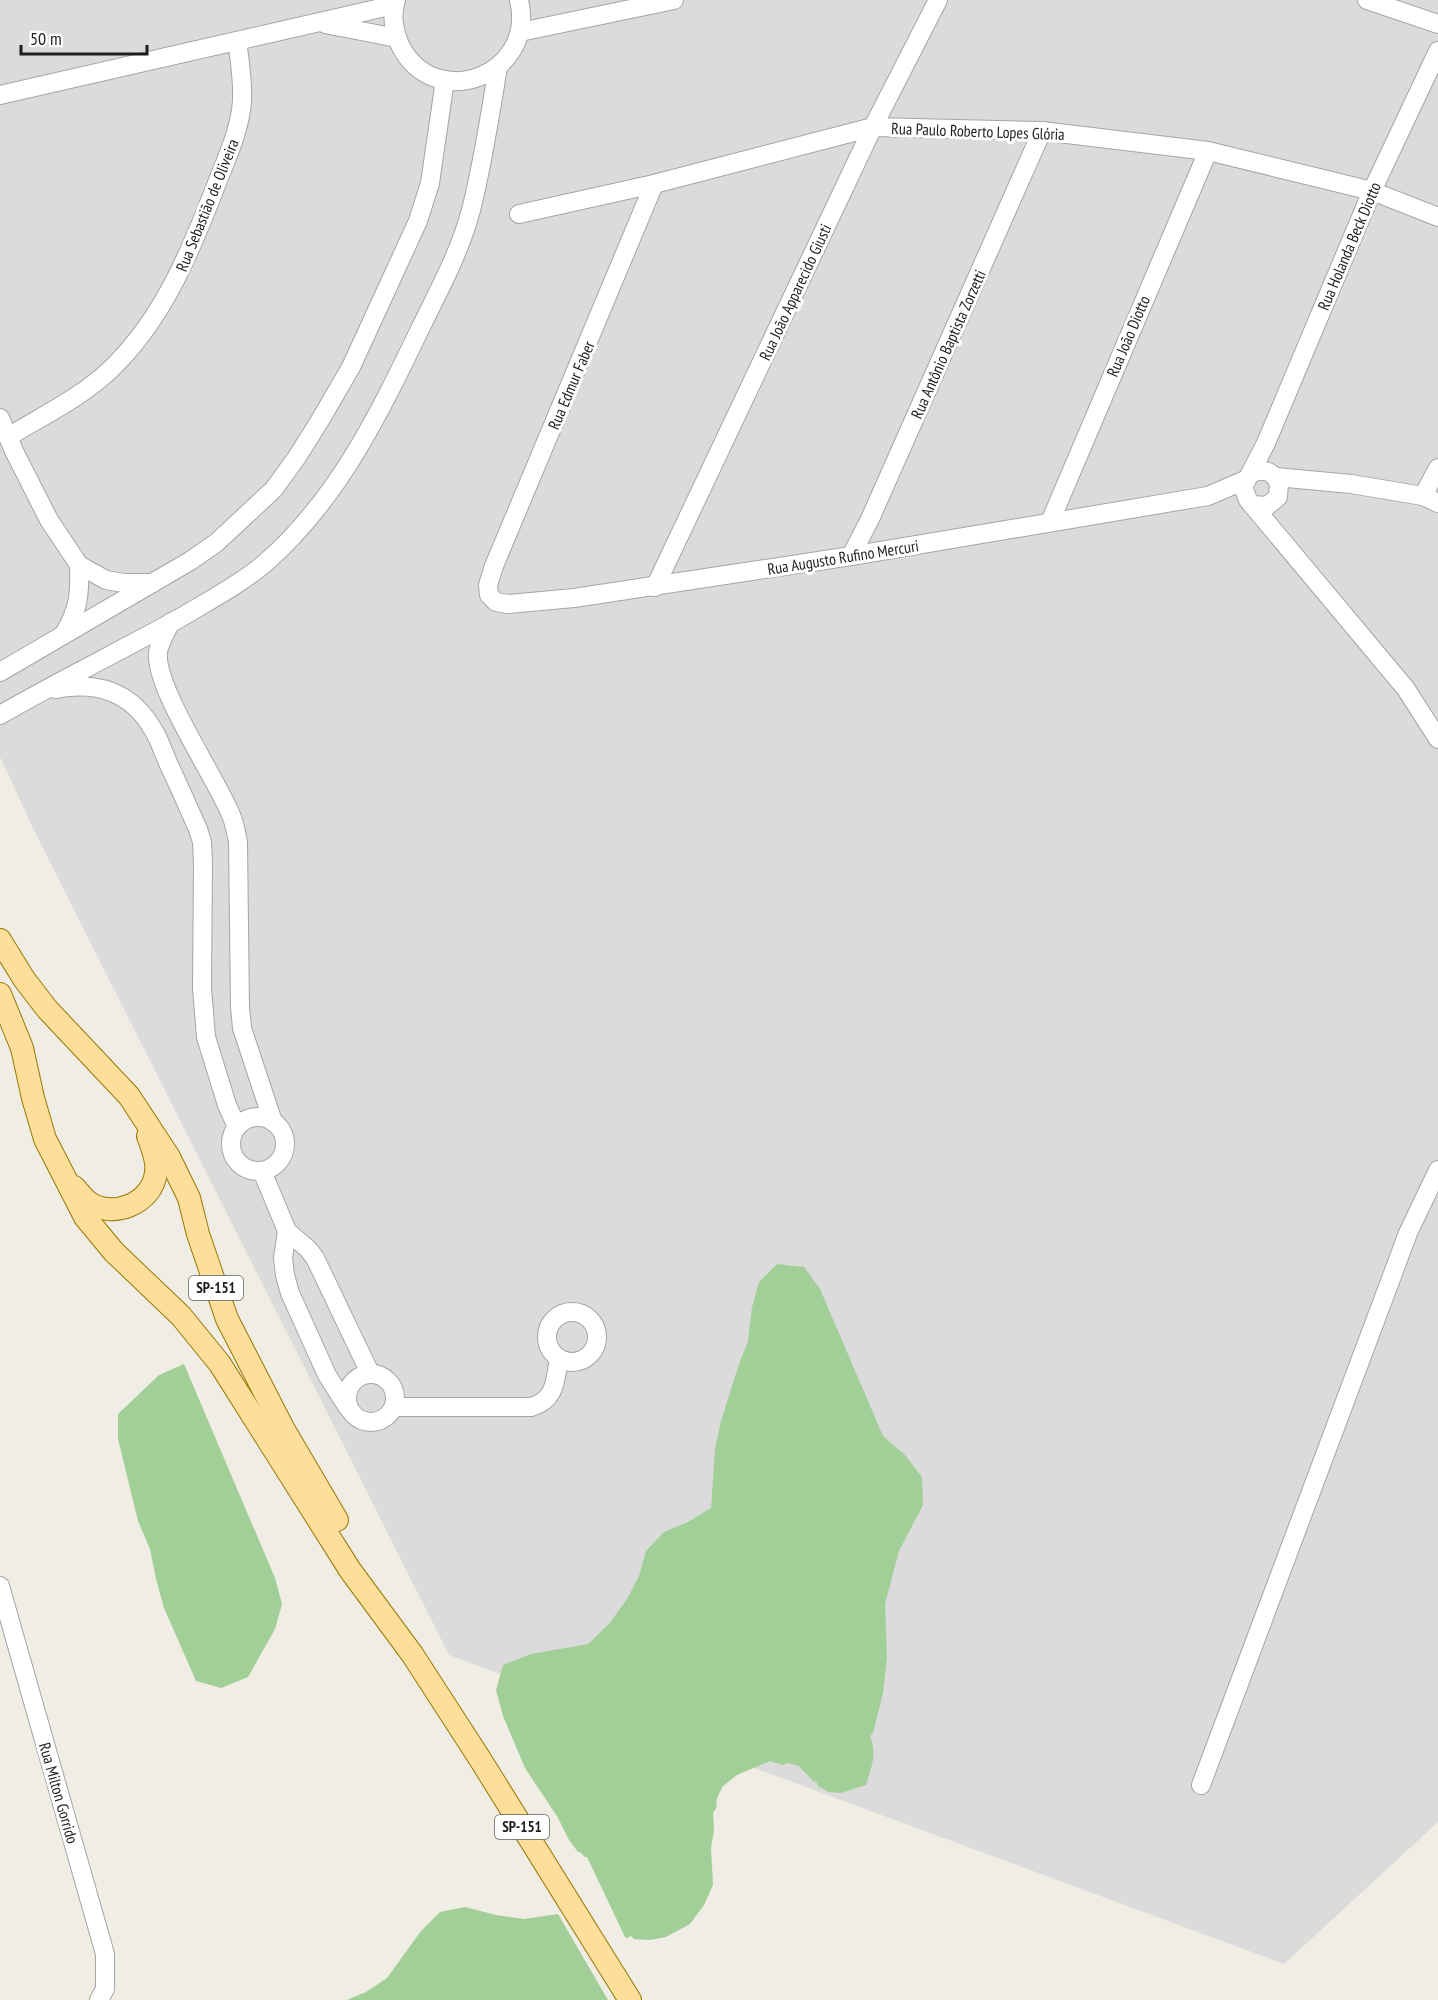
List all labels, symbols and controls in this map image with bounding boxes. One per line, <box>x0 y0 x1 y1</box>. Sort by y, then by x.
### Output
scale bar <box>21 18 147 56</box>
text: 50 m <box>30 27 62 50</box>
street label: Rua Paulo Roberto Lopes Glória <box>891 118 1065 144</box>
street label: Rua Sebastião de Oliveira <box>171 136 243 274</box>
street label: Rua Holanda Beck Diotto <box>1313 179 1385 313</box>
street label: Rua João Apparecido Giusti <box>755 221 835 363</box>
street label: Rua Antônio Baptista Zorzetti <box>906 266 990 422</box>
street label: Rua João Diotto <box>1102 292 1154 380</box>
street label: Rua Edmur Faber <box>543 337 599 432</box>
street label: Rua Augusto Rufino Mercuri <box>766 535 920 579</box>
road number: SP-151 <box>189 1276 243 1300</box>
street label: Rua Milton Gorrido <box>35 1740 83 1846</box>
road number: SP-151 <box>495 1815 549 1839</box>

